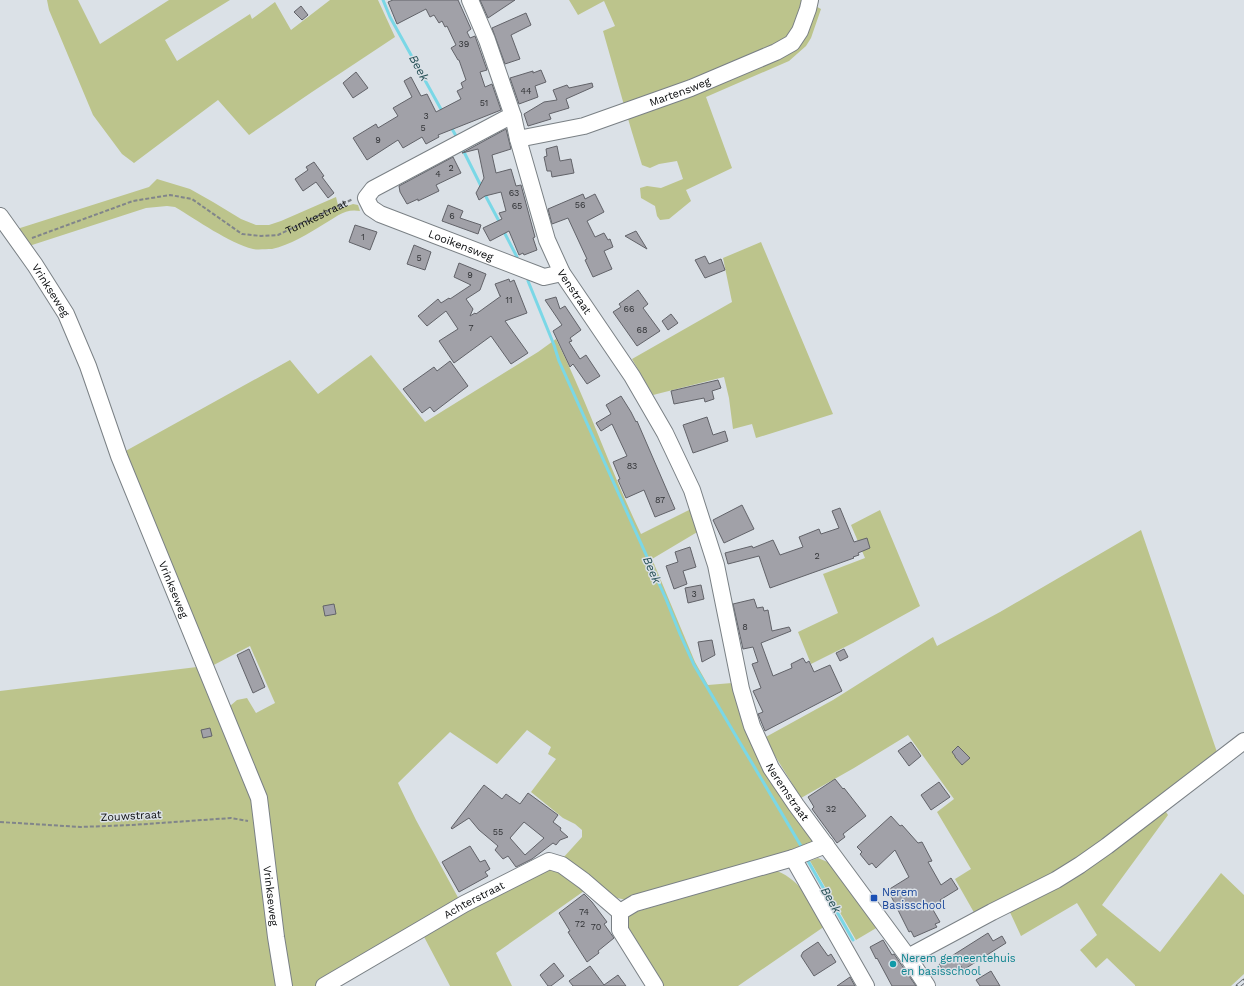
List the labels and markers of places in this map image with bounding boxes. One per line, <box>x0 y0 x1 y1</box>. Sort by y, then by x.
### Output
place label: Nerem Basisschool <box>882 886 946 912</box>
marker: Nerem Basisschool <box>869 893 879 903</box>
place label: Nerem gemeentehuis en basisschool <box>901 952 1016 978</box>
marker: Nerem gemeentehuis en basisschool <box>888 959 898 969</box>

